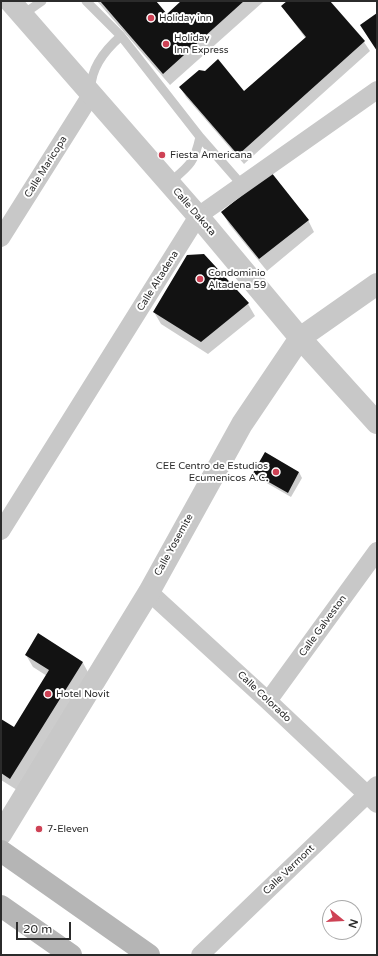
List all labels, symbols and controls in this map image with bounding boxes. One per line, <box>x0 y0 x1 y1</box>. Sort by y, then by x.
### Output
place label: Holiday inn <box>159 12 212 24</box>
marker: Holiday inn <box>146 13 156 23</box>
place label: Holiday Inn Express <box>174 32 229 56</box>
marker: Holiday Inn Express <box>161 39 171 49</box>
street label: Calle Maricopa <box>22 134 70 200</box>
place label: Fiesta Americana <box>170 149 252 161</box>
marker: Fiesta Americana <box>157 150 167 160</box>
street label: Calle Dakota <box>170 186 218 238</box>
street label: Calle Altadena <box>135 249 181 313</box>
place label: Condominio Altadena 59 <box>208 267 266 290</box>
marker: Condominio Altadena 59 <box>195 274 205 284</box>
place label: CEE Centro de Estudios Ecumenicos A.C. <box>156 460 268 484</box>
marker: CEE Centro de Estudios Ecumenicos A.C. <box>271 467 281 477</box>
street label: Calle Yosemite <box>152 512 196 578</box>
street label: Calle Galveston <box>297 593 349 659</box>
street label: Calle Colorado <box>235 669 293 725</box>
place label: Hotel Novit <box>56 688 109 700</box>
marker: Hotel Novit <box>43 689 53 699</box>
place label: 7-Eleven <box>47 823 89 835</box>
marker: 7-Eleven <box>34 824 44 834</box>
street label: Calle Vermont <box>261 843 317 897</box>
north arrow <box>322 900 362 940</box>
scale bar <box>18 914 73 940</box>
text: N <box>345 917 360 930</box>
text: 20 m <box>23 922 52 936</box>

